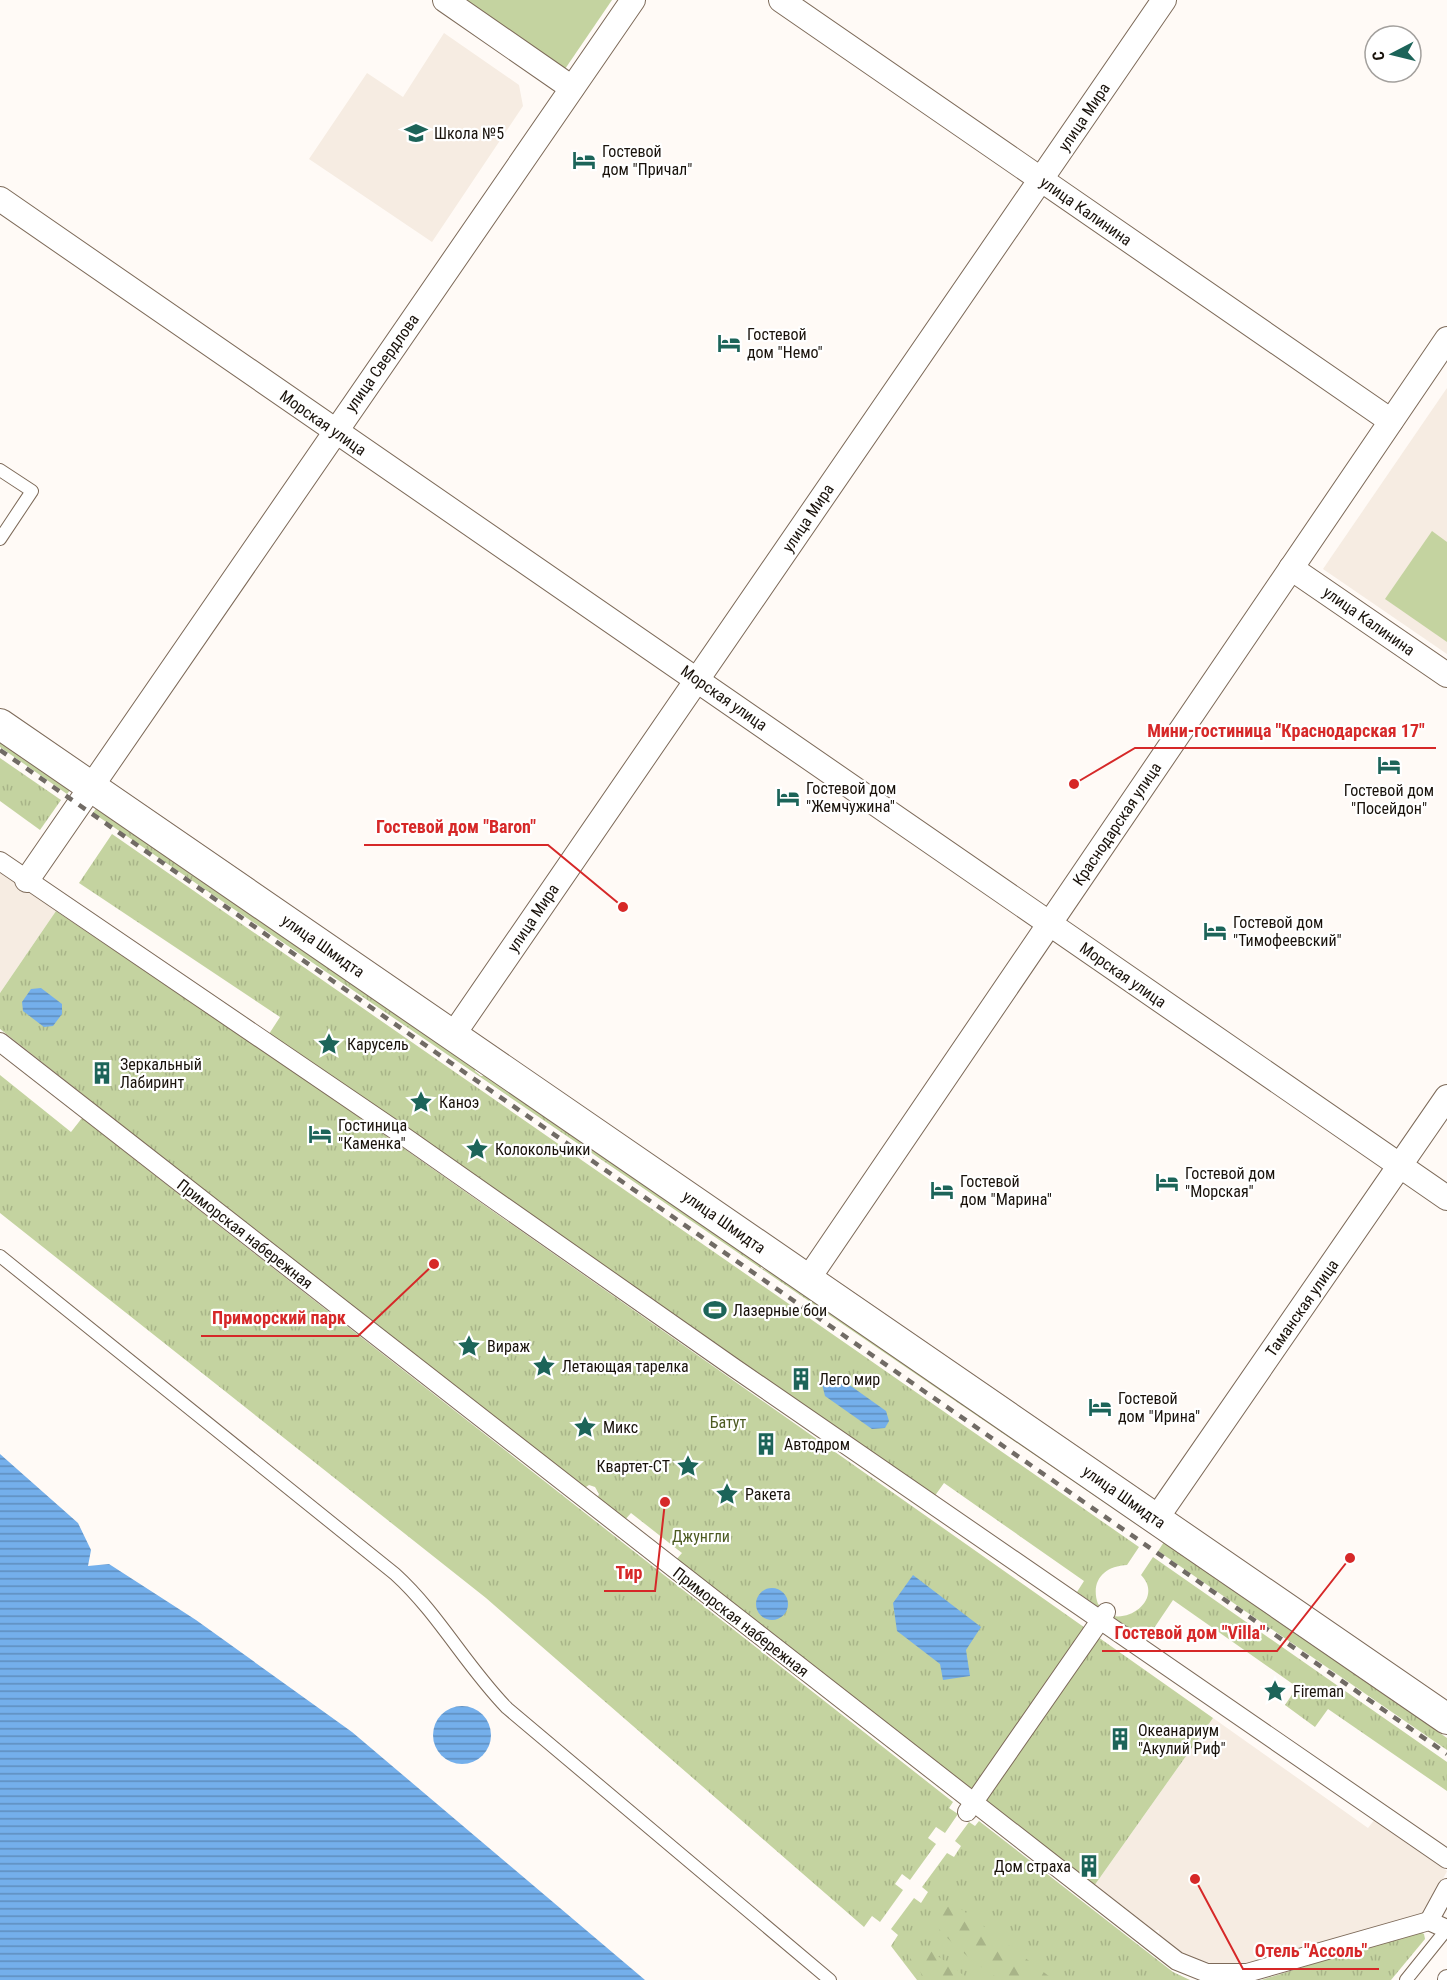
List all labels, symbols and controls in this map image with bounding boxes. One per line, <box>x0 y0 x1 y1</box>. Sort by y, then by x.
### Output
north arrow <box>1363 24 1423 84</box>
text: С <box>1369 50 1389 61</box>
street label: улица Мира <box>1054 79 1114 155</box>
school or university icon: Школа №5 <box>403 120 429 146</box>
place label: Школа №5 <box>434 124 504 143</box>
place label: Гостевой дом "Причал" <box>602 142 692 179</box>
hotel icon: Гостевой дом "Причал" <box>571 147 597 173</box>
street label: улица Калинина <box>1037 172 1135 250</box>
street label: улица Свердлова <box>341 310 423 416</box>
place label: Гостевой дом "Немо" <box>747 325 823 362</box>
hotel icon: Гостевой дом "Немо" <box>716 330 742 356</box>
street label: Морская улица <box>276 386 370 460</box>
street label: улица Мира <box>778 480 838 556</box>
street label: улица Калинина <box>1320 582 1418 660</box>
street label: Морская улица <box>677 661 771 735</box>
callout: Мини-гостиница "Краснодарская 17" <box>1135 712 1436 748</box>
text: Мини-гостиница "Краснодарская 17" <box>1147 720 1425 741</box>
hotel icon: Гостевой дом "Посейдон" <box>1376 752 1402 778</box>
street label: Краснодарская улица <box>1069 759 1165 889</box>
place label: Гостевой дом "Жемчужина" <box>806 779 896 816</box>
place label: Гостевой дом "Посейдон" <box>1344 781 1434 818</box>
hotel icon: Гостевой дом "Жемчужина" <box>775 784 801 810</box>
callout: Гостевой дом "Baron" <box>364 809 548 845</box>
text: Гостевой дом "Baron" <box>376 816 536 837</box>
street label: улица Мира <box>503 880 563 956</box>
street label: улица Шмидта <box>278 910 368 982</box>
place label: Гостевой дом "Тимофеевский" <box>1233 913 1342 950</box>
hotel icon: Гостевой дом "Тимофеевский" <box>1202 918 1228 944</box>
street label: Морская улица <box>1076 938 1170 1012</box>
place icon: Карусель <box>316 1031 342 1057</box>
place label: Карусель <box>347 1035 409 1054</box>
place label: Зеркальный Лабиринт <box>120 1055 202 1092</box>
building icon: Зеркальный Лабиринт <box>89 1060 115 1086</box>
place icon: Каноэ <box>408 1089 434 1115</box>
place label: Каноэ <box>439 1093 479 1112</box>
place label: Гостиница "Каменка" <box>338 1116 407 1153</box>
hotel icon: Гостиница "Каменка" <box>307 1121 333 1147</box>
place icon: Колокольчики <box>464 1136 490 1162</box>
place label: Колокольчики <box>495 1140 590 1159</box>
place label: Гостевой дом "Морская" <box>1185 1164 1275 1201</box>
hotel icon: Гостевой дом "Морская" <box>1154 1169 1180 1195</box>
place label: Гостевой дом "Марина" <box>960 1172 1052 1209</box>
street label: Приморская набережная <box>173 1175 317 1293</box>
hotel icon: Гостевой дом "Марина" <box>929 1177 955 1203</box>
street label: улица Шмидта <box>679 1186 769 1258</box>
street label: Таманская улица <box>1261 1256 1343 1360</box>
sports icon: Лазерные бои <box>702 1297 728 1323</box>
callout: Приморский парк <box>201 1300 358 1336</box>
place label: Лазерные бои <box>733 1301 827 1320</box>
text: Приморский парк <box>212 1307 346 1328</box>
place icon: Вираж <box>456 1333 482 1359</box>
place label: Вираж <box>487 1337 530 1356</box>
place icon: Летающая тарелка <box>531 1353 557 1379</box>
place label: Летающая тарелка <box>562 1357 689 1376</box>
building icon: Лего мир <box>788 1366 814 1392</box>
place label: Лего мир <box>819 1370 880 1389</box>
place label: Гостевой дом "Ирина" <box>1118 1389 1200 1426</box>
hotel icon: Гостевой дом "Ирина" <box>1087 1394 1113 1420</box>
park label: Батут <box>710 1413 747 1432</box>
place icon: Микс <box>572 1414 598 1440</box>
place label: Микс <box>603 1418 638 1437</box>
building icon: Автодром <box>753 1431 779 1457</box>
place label: Автодром <box>784 1435 850 1454</box>
place icon: Квартет-СТ <box>675 1453 701 1479</box>
place label: Квартет-СТ <box>597 1457 670 1476</box>
street label: улица Шмидта <box>1079 1461 1169 1533</box>
place icon: Ракета <box>714 1481 740 1507</box>
place label: Ракета <box>745 1485 791 1504</box>
park label: Джунгли <box>672 1527 730 1546</box>
callout: Тир <box>604 1555 655 1591</box>
text: Тир <box>616 1562 643 1583</box>
street label: Приморская набережная <box>669 1563 813 1681</box>
callout: Гостевой дом "Villa" <box>1102 1615 1277 1651</box>
text: Гостевой дом "Villa" <box>1114 1622 1266 1643</box>
place icon: Fireman <box>1262 1678 1288 1704</box>
place label: Fireman <box>1293 1682 1344 1701</box>
place label: Океанариум "Акулий Риф" <box>1138 1721 1226 1758</box>
building icon: Океанариум "Акулий Риф" <box>1107 1726 1133 1752</box>
building icon: Дом страха <box>1076 1853 1102 1879</box>
place label: Дом страха <box>994 1857 1071 1876</box>
callout: Отель "Ассоль" <box>1243 1933 1379 1969</box>
text: Отель "Ассоль" <box>1255 1940 1367 1961</box>

